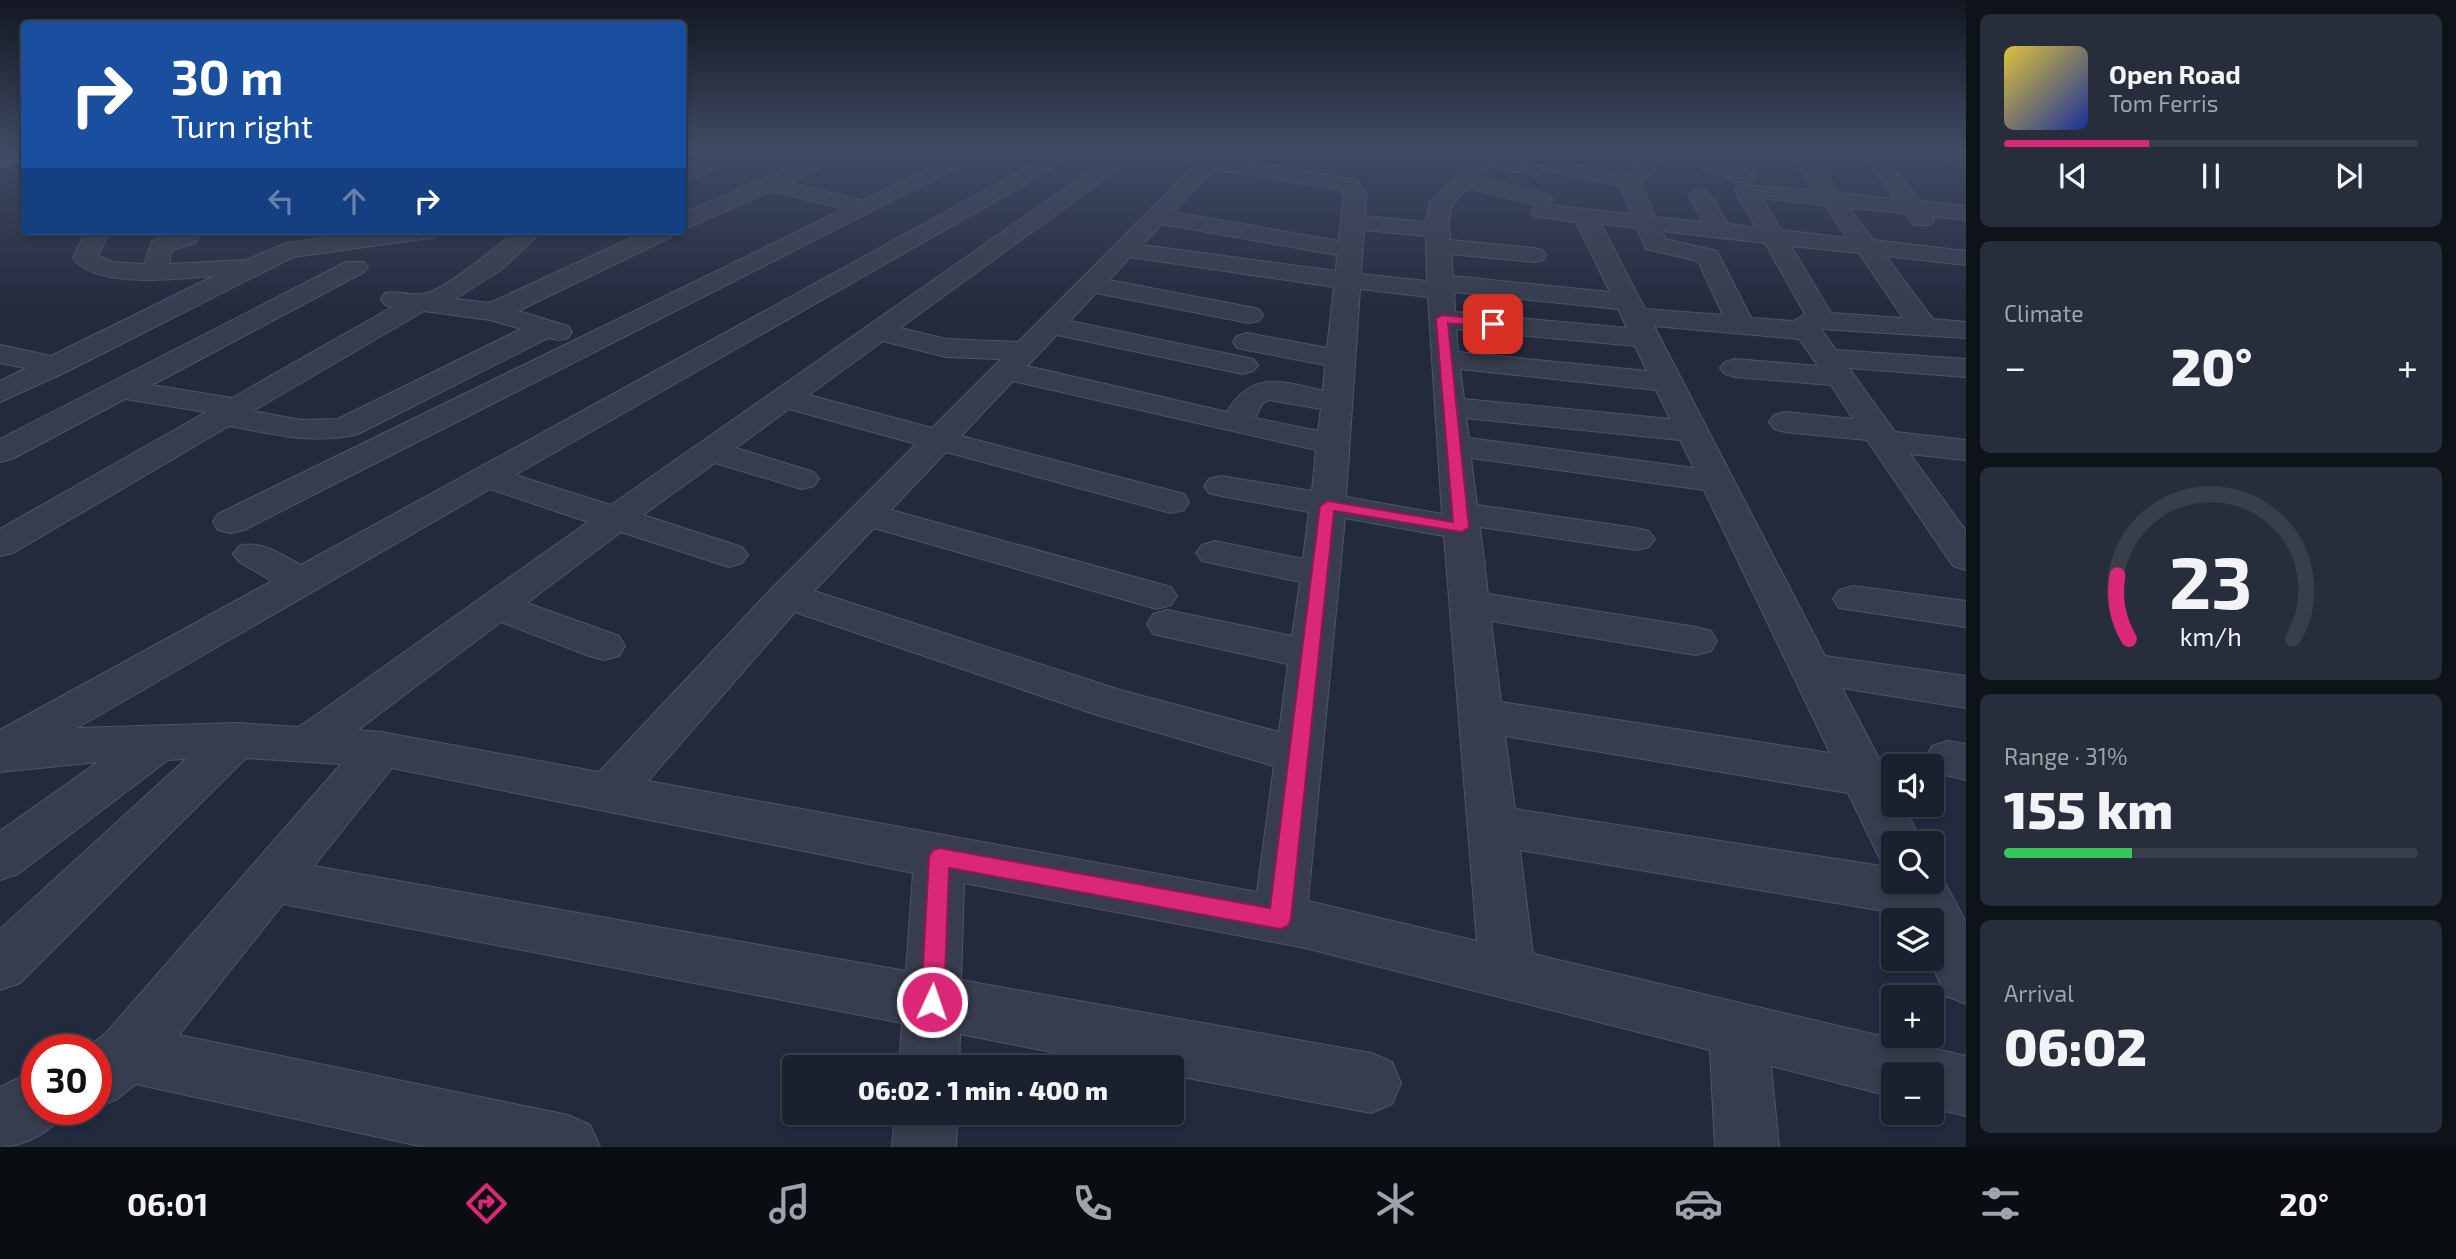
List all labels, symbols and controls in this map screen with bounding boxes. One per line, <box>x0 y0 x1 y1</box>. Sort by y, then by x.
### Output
text: 30 m <box>171 46 283 105</box>
icon: right <box>56 49 147 140</box>
text: Open Road <box>2109 58 2241 89</box>
text: Tom Ferris <box>2109 89 2218 117</box>
text: Turn right <box>171 106 313 144</box>
icon: previous <box>2054 157 2092 195</box>
icon: pause <box>2192 157 2230 195</box>
icon: next <box>2330 157 2368 195</box>
icon: left <box>262 182 300 220</box>
icon: ahead <box>335 182 373 220</box>
icon: right <box>408 182 446 220</box>
pin <box>1463 294 1523 354</box>
text: Climate <box>2004 299 2084 327</box>
icon: arrive <box>1474 305 1512 343</box>
text: 20° <box>2171 334 2252 396</box>
text: − <box>2004 343 2026 389</box>
text: + <box>2397 343 2418 389</box>
text: 23 <box>2169 537 2253 625</box>
text: km/h <box>2180 621 2242 651</box>
text: Range · 31% <box>2004 742 2128 770</box>
map controls <box>1881 754 1944 1125</box>
button: sound <box>1881 754 1944 817</box>
text: 155 km <box>2004 777 2173 839</box>
button: search <box>1881 831 1944 894</box>
button: layers <box>1881 908 1944 971</box>
position arrow <box>895 965 969 1039</box>
text: Arrival <box>2004 979 2074 1007</box>
button: + <box>1881 985 1944 1048</box>
text: 06:02 <box>2004 1014 2147 1076</box>
speed limit sign: 30 <box>21 1034 112 1125</box>
button: − <box>1881 1062 1944 1125</box>
text: 06:02 · 1 min · 400 m <box>858 1074 1108 1105</box>
icon: directions <box>462 1179 511 1228</box>
icon: music <box>765 1179 814 1228</box>
icon: phone <box>1068 1179 1117 1228</box>
icon: climate <box>1371 1179 1420 1228</box>
icon: car <box>1674 1179 1723 1228</box>
icon: filters <box>1976 1179 2025 1228</box>
text: 06:01 <box>127 1184 208 1222</box>
text: 20° <box>2279 1184 2329 1222</box>

